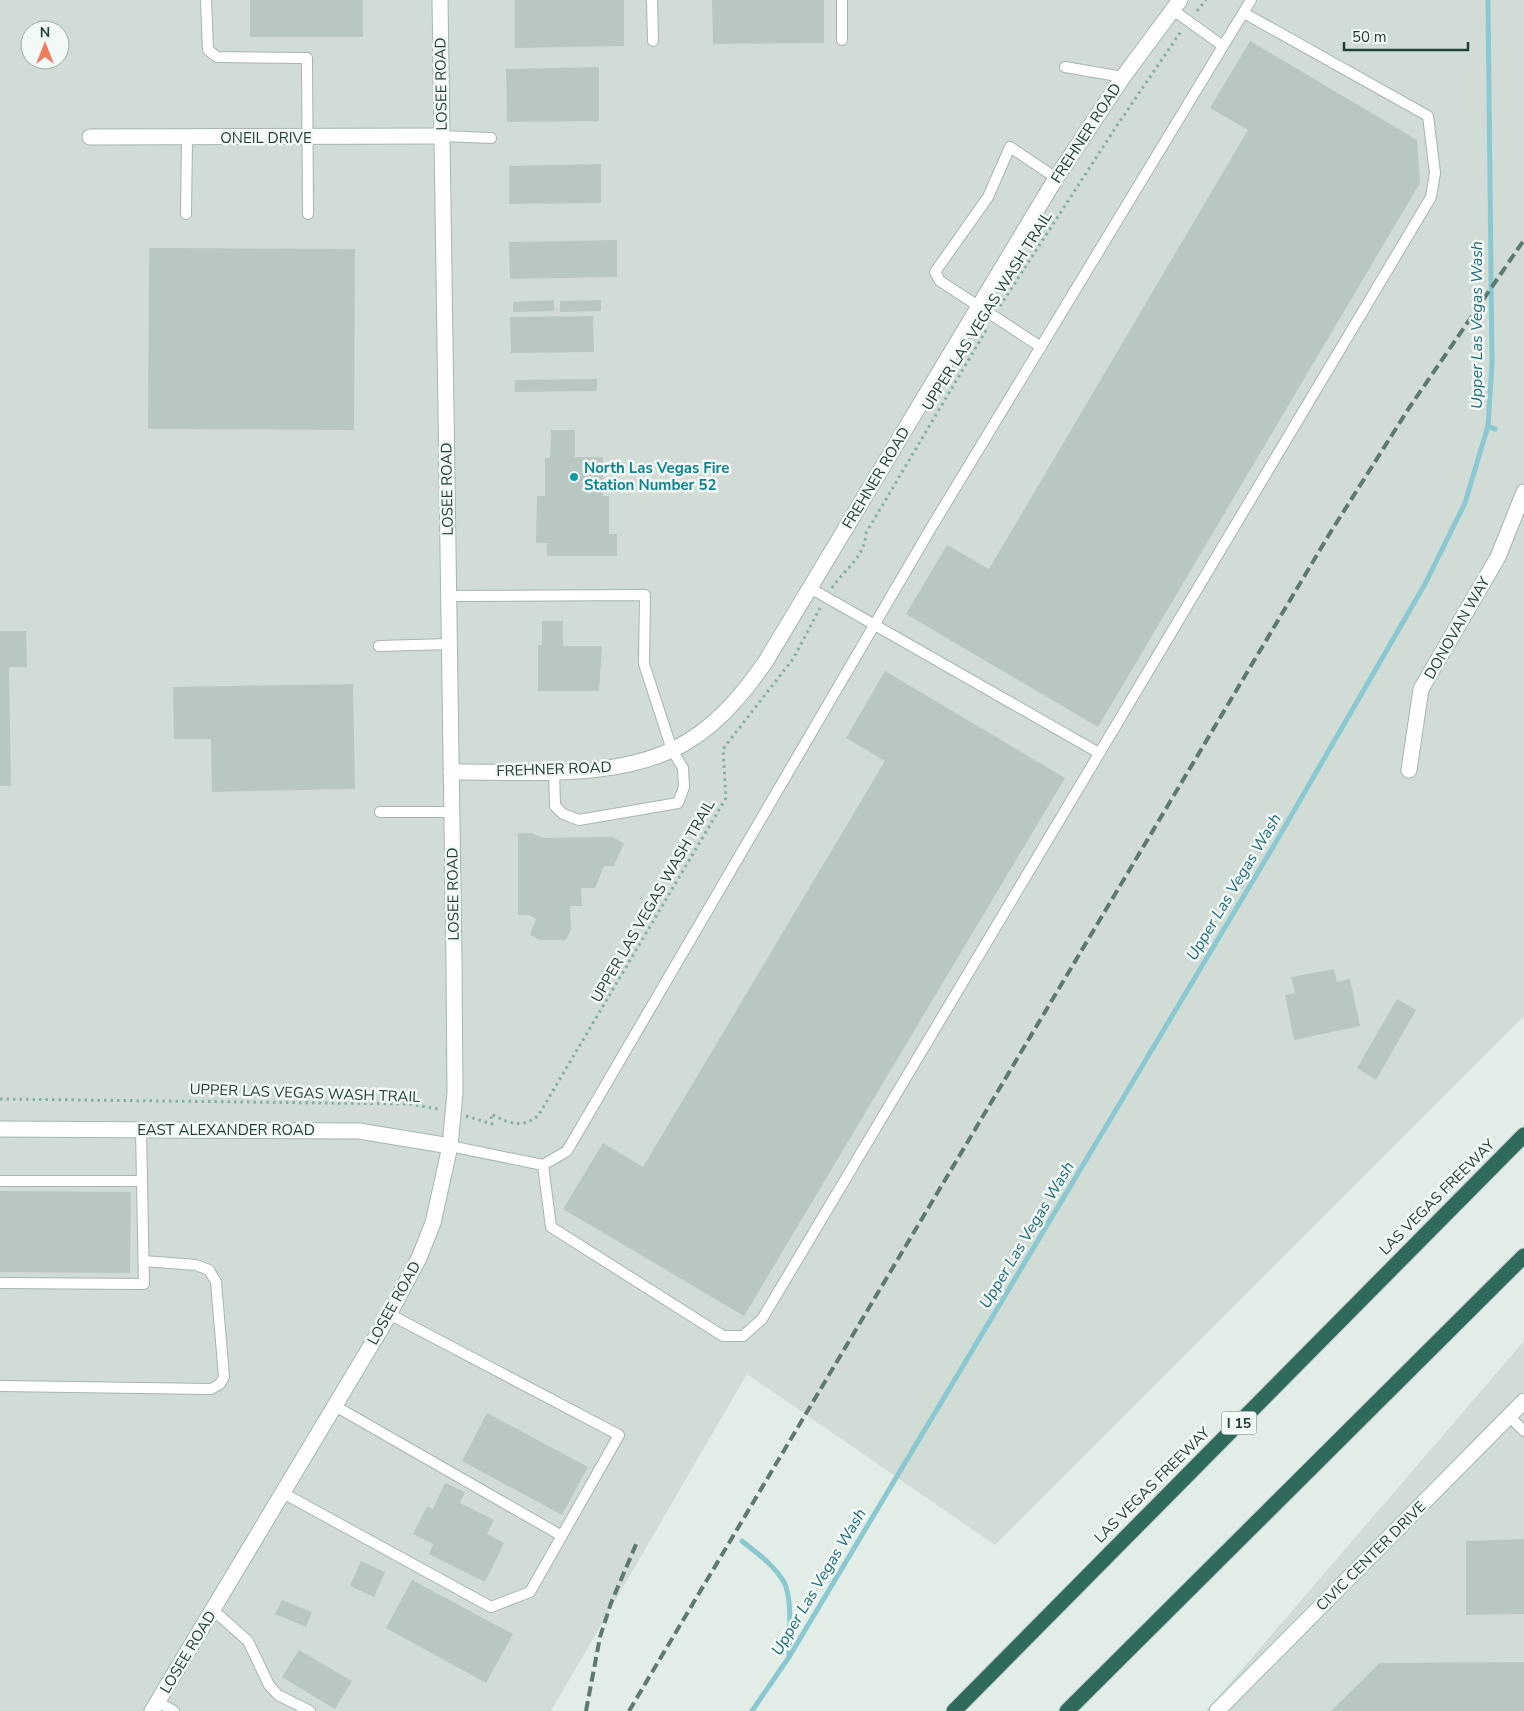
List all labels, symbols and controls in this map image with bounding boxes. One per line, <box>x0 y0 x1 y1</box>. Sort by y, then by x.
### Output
north arrow <box>20 20 70 70</box>
scale bar <box>1344 20 1468 52</box>
text: N <box>40 23 50 42</box>
text: 50 m <box>1352 27 1387 47</box>
street label: LOSEE ROAD <box>430 37 452 131</box>
street label: FREHNER ROAD <box>1046 79 1126 187</box>
street label: ONEIL DRIVE <box>220 128 312 148</box>
street label: UPPER LAS VEGAS WASH TRAIL <box>917 208 1057 414</box>
water label: Upper Las Vegas Wash <box>1466 241 1488 409</box>
street label: FREHNER ROAD <box>838 423 914 533</box>
street label: LOSEE ROAD <box>436 442 458 536</box>
place label: North Las Vegas Fire Station Number 52 <box>584 458 729 495</box>
marker: North Las Vegas Fire Station Number 52 <box>568 471 580 483</box>
street label: DONOVAN WAY <box>1420 572 1495 683</box>
street label: FREHNER ROAD <box>496 757 612 781</box>
street label: UPPER LAS VEGAS WASH TRAIL <box>587 796 719 1006</box>
water label: Upper Las Vegas Wash <box>1181 809 1287 965</box>
street label: LOSEE ROAD <box>442 847 464 941</box>
street label: UPPER LAS VEGAS WASH TRAIL <box>189 1079 421 1107</box>
street label: EAST ALEXANDER ROAD <box>137 1120 315 1140</box>
street label: LAS VEGAS FREEWAY <box>1375 1134 1500 1259</box>
water label: Upper Las Vegas Wash <box>974 1157 1080 1313</box>
street label: LOSEE ROAD <box>363 1257 425 1349</box>
road number: I 15 <box>1222 1412 1256 1435</box>
street label: LAS VEGAS FREEWAY <box>1090 1422 1215 1547</box>
street label: CIVIC CENTER DRIVE <box>1312 1497 1430 1615</box>
water label: Upper Las Vegas Wash <box>766 1504 872 1660</box>
street label: LOSEE ROAD <box>155 1607 221 1697</box>

